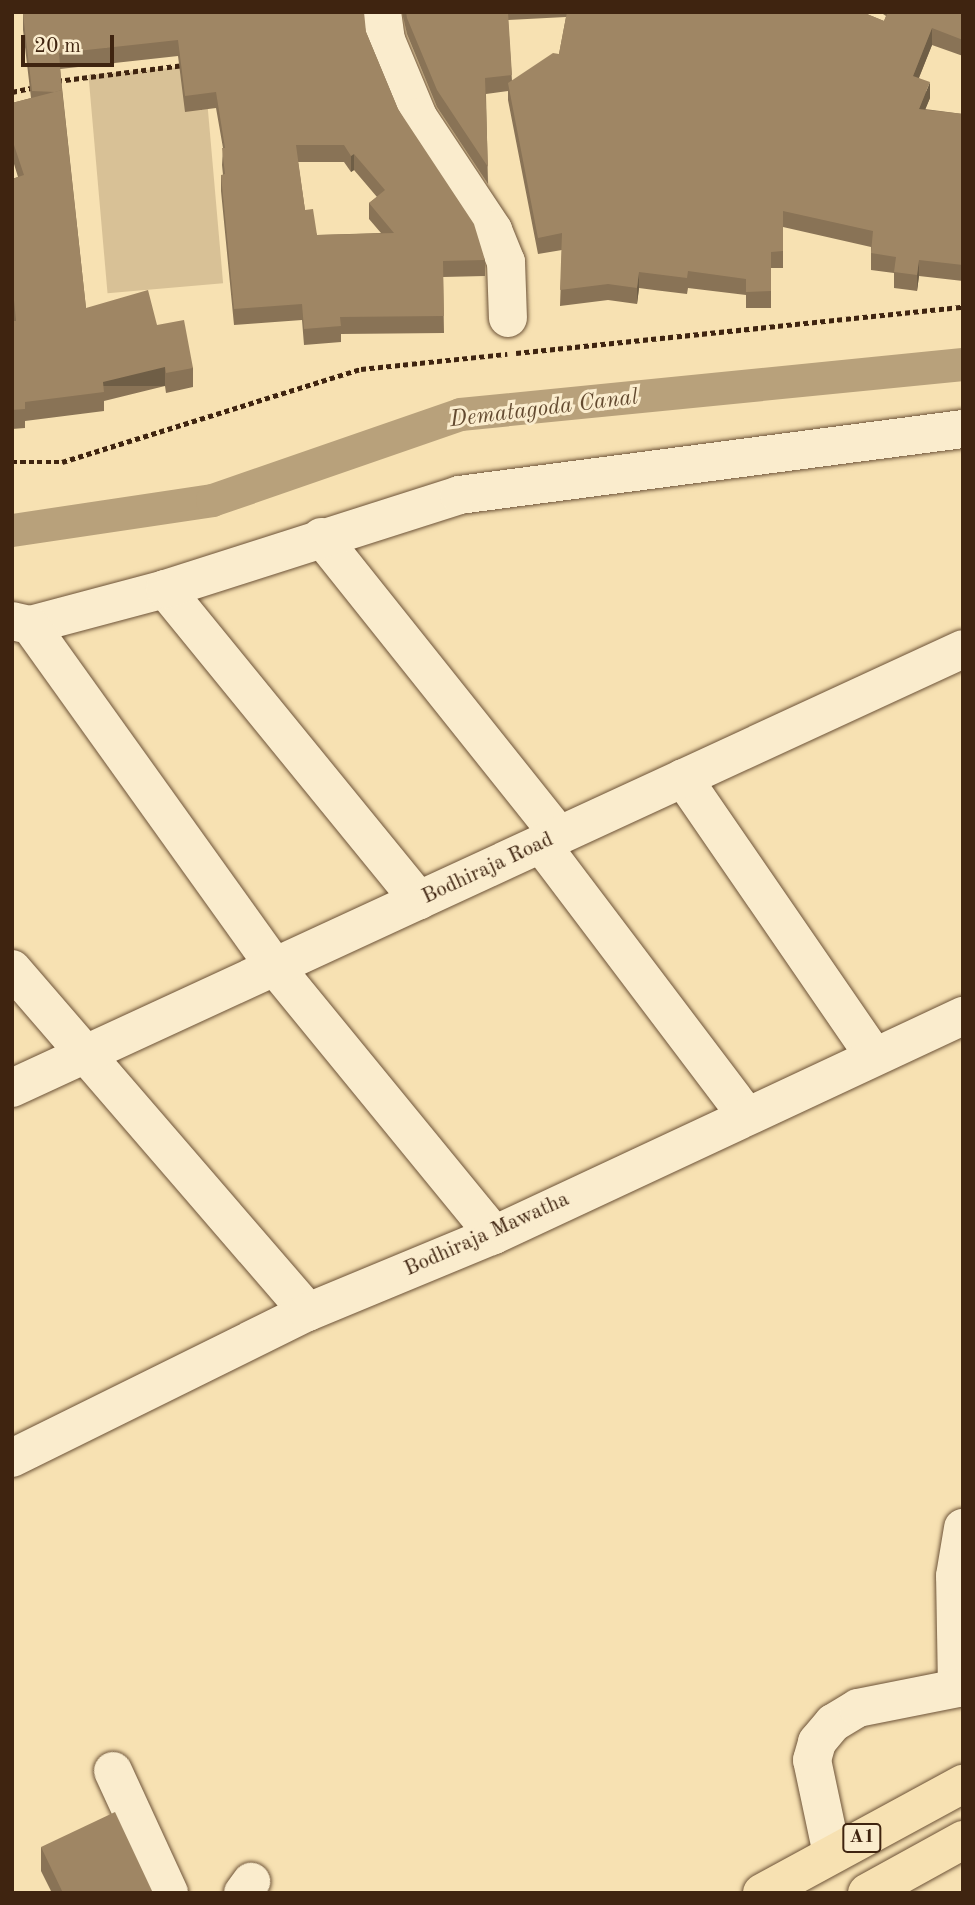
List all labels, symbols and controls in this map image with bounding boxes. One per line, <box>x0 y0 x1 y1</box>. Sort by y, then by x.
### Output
scale bar <box>24 21 117 65</box>
text: 20 m <box>34 36 81 57</box>
water label: Dematagoda Canal <box>448 384 640 434</box>
street label: Bodhiraja Road <box>418 828 558 910</box>
street label: Bodhiraja Mawatha <box>401 1187 573 1283</box>
road number: A1 <box>841 1822 883 1854</box>

